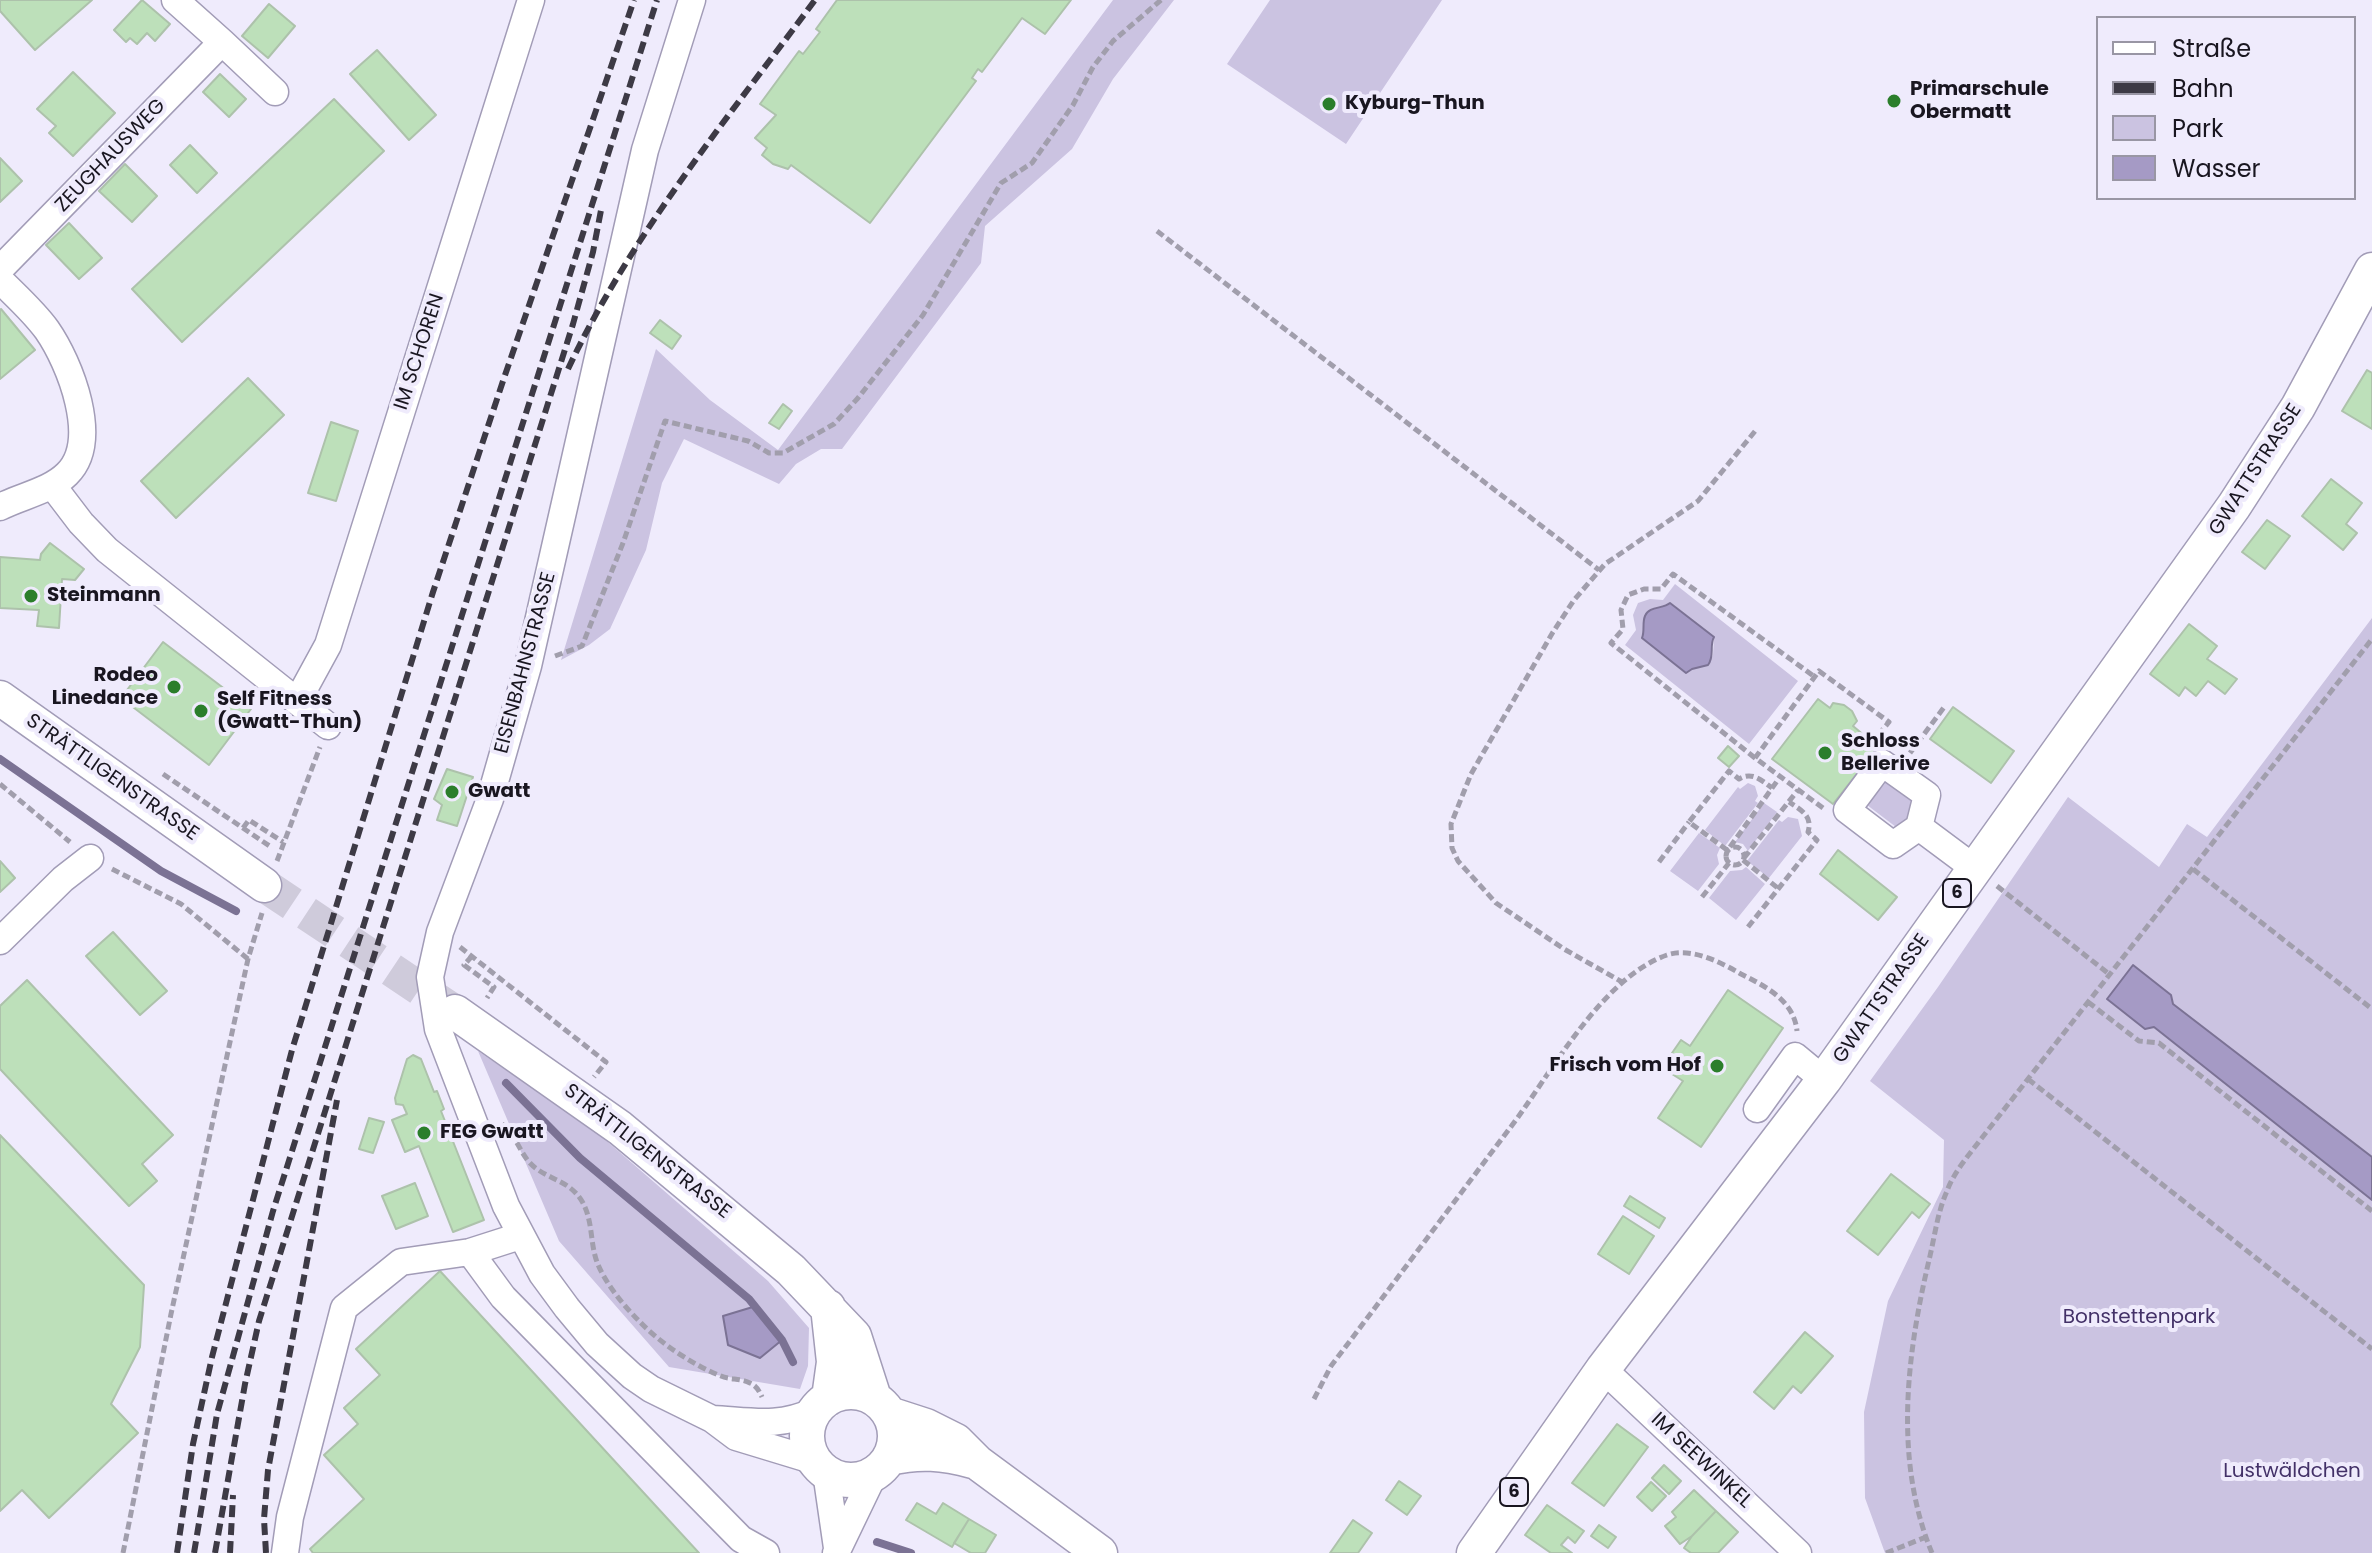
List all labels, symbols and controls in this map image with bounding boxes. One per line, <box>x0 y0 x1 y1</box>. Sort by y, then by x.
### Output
legend <box>2096 16 2356 200</box>
text: Straße <box>2172 32 2251 65</box>
text: Bahn <box>2172 72 2234 105</box>
place label: Primarschule Obermatt <box>1910 78 2049 125</box>
place label: Kyburg-Thun <box>1345 92 1485 116</box>
marker: Primarschule Obermatt <box>1885 92 1903 110</box>
street label: ZEUGHAUSWEG <box>51 94 171 218</box>
marker: Kyburg-Thun <box>1320 95 1338 113</box>
text: Park <box>2172 112 2223 145</box>
text: Wasser <box>2172 152 2261 185</box>
street label: IM SCHOREN <box>390 291 450 413</box>
street label: GWATTSTRASSE <box>2205 400 2307 540</box>
street label: EISENBAHNSTRASSE <box>490 570 562 756</box>
place label: Steinmann <box>47 584 161 608</box>
marker: Steinmann <box>22 587 40 605</box>
place label: Rodeo Linedance <box>52 664 158 711</box>
marker: Rodeo Linedance <box>165 678 183 696</box>
place label: Self Fitness (Gwatt-Thun) <box>217 688 362 735</box>
marker: Self Fitness (Gwatt-Thun) <box>192 702 210 720</box>
street label: STRÄTTLIGENSTRASSE <box>21 709 203 847</box>
place label: Schloss Bellerive <box>1841 730 1930 777</box>
marker: Schloss Bellerive <box>1816 744 1834 762</box>
place label: Gwatt <box>468 780 530 804</box>
marker: Gwatt <box>443 783 461 801</box>
road number: 6 <box>1943 879 1971 907</box>
street label: GWATTSTRASSE <box>1829 930 1935 1068</box>
place label: Frisch vom Hof <box>1549 1054 1701 1078</box>
marker: Frisch vom Hof <box>1708 1057 1726 1075</box>
street label: STRÄTTLIGENSTRASSE <box>559 1079 735 1225</box>
place label: FEG Gwatt <box>440 1121 544 1145</box>
marker: FEG Gwatt <box>415 1124 433 1142</box>
park label: Bonstettenpark <box>2063 1306 2215 1330</box>
street label: IM SEEWINKEL <box>1646 1408 1756 1514</box>
park label: Lustwäldchen <box>2223 1460 2361 1484</box>
road number: 6 <box>1500 1478 1528 1506</box>

